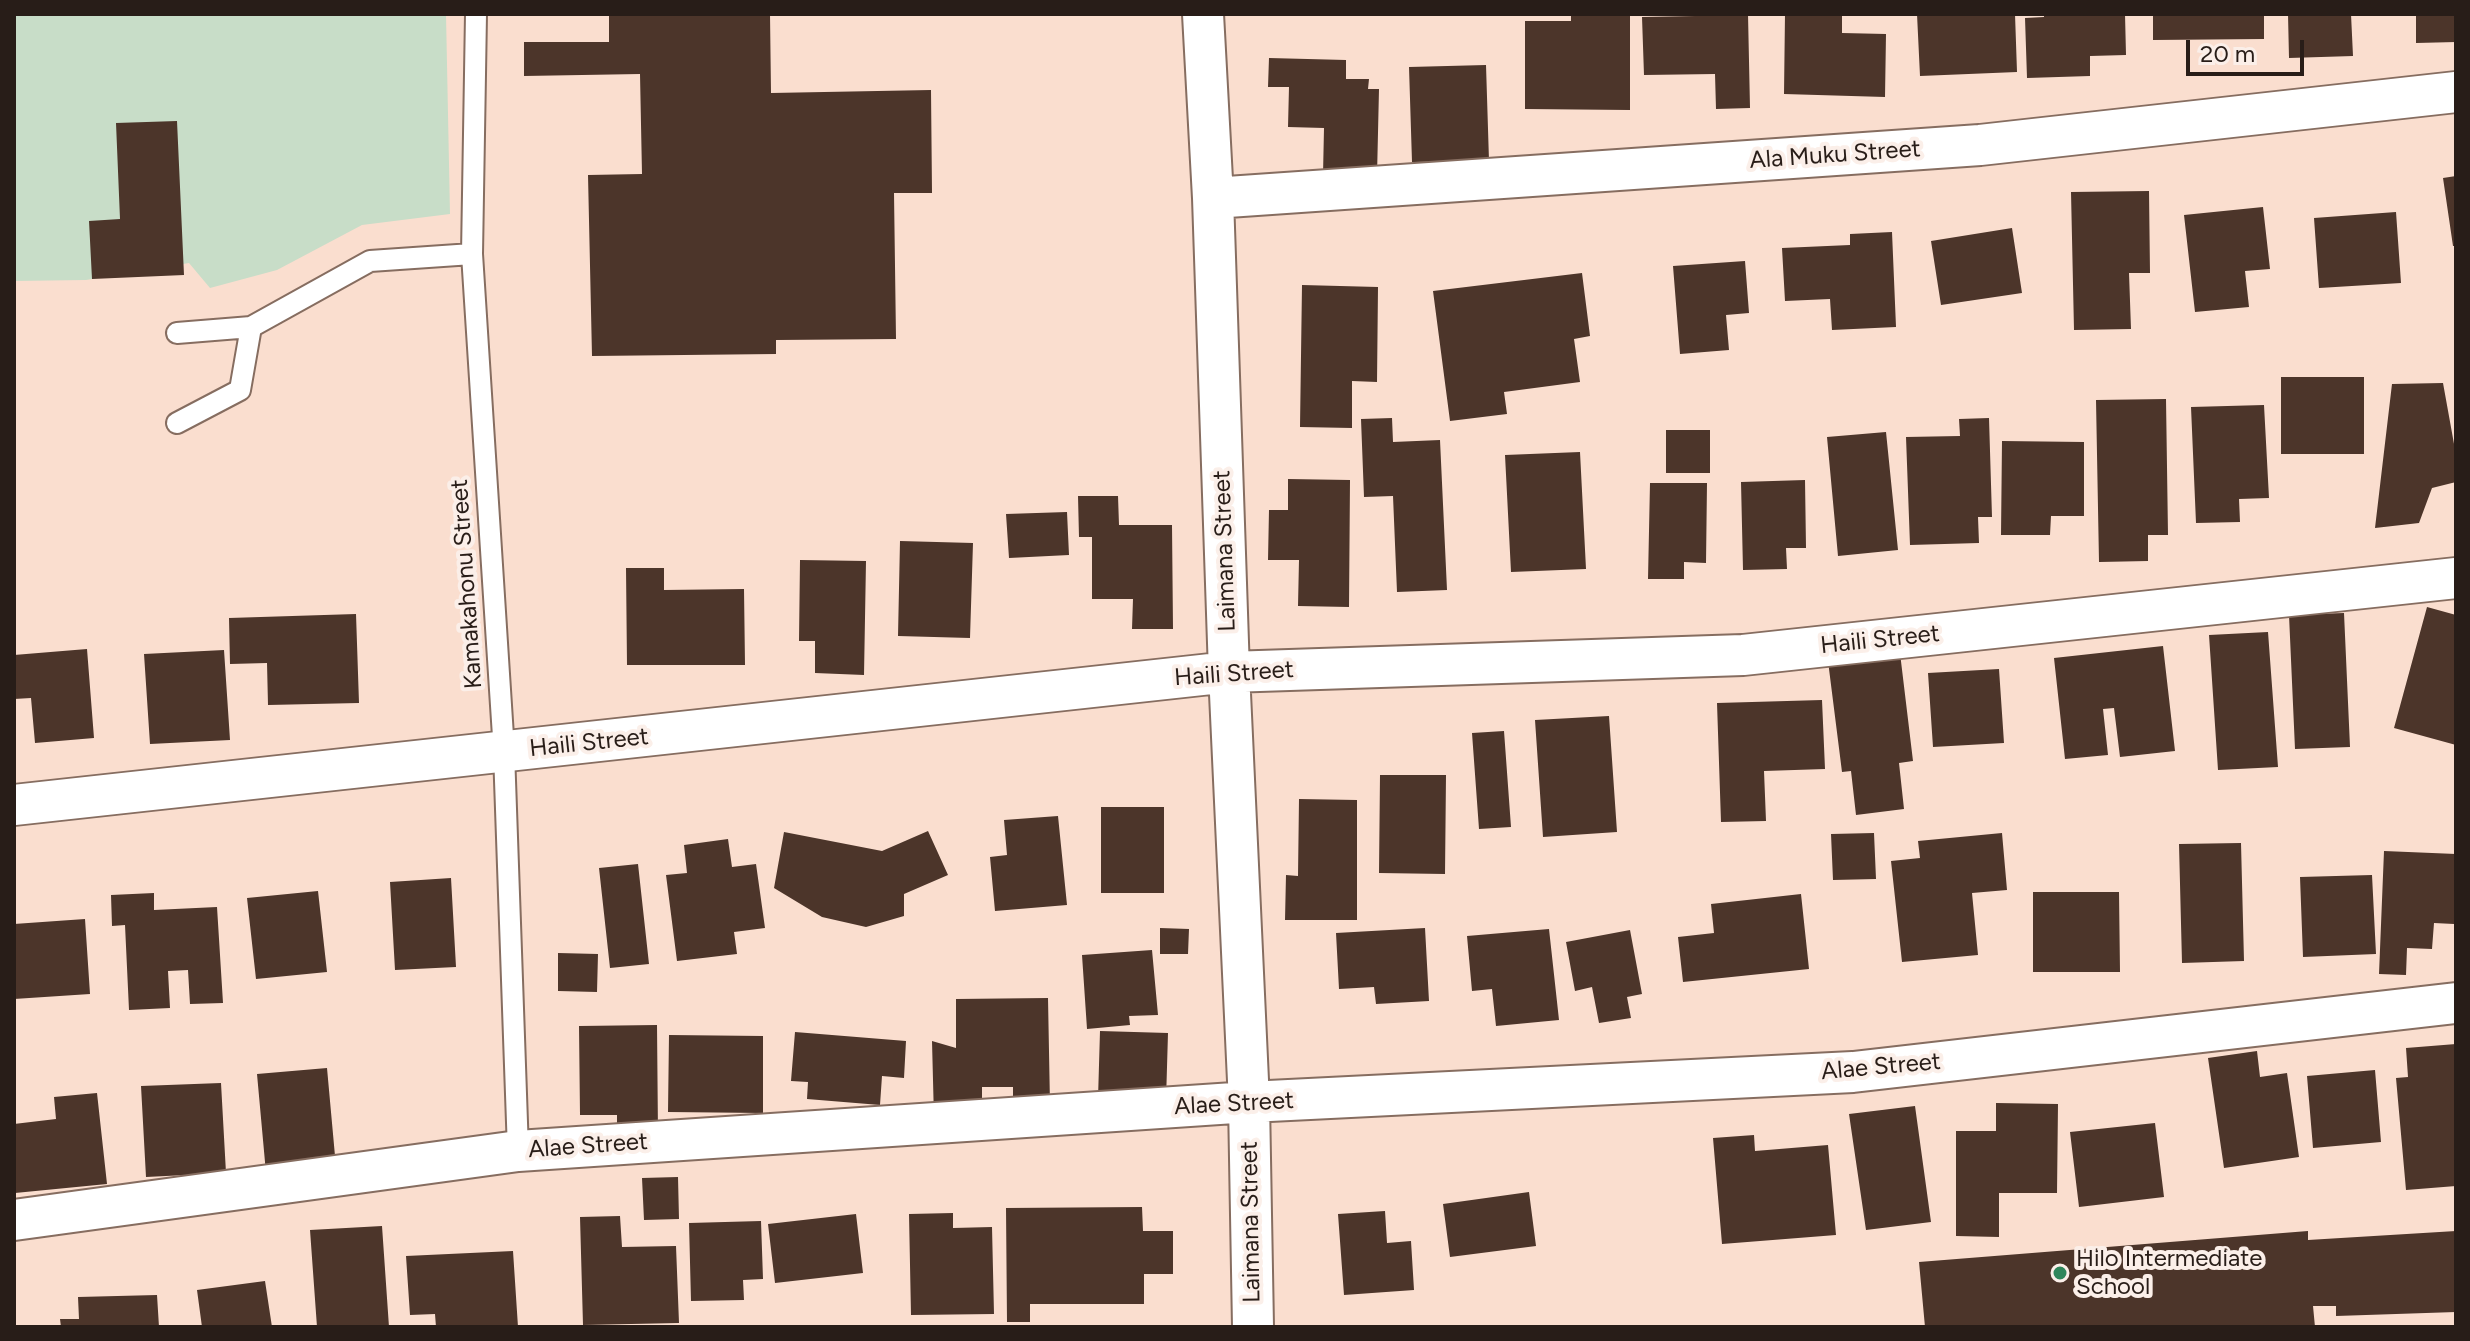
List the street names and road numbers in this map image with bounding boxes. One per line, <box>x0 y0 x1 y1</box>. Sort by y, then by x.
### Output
street label: Ala Muku Street <box>1748 135 1922 175</box>
street label: Laimana Street <box>1208 470 1242 632</box>
street label: Kamakahonu Street <box>445 478 489 690</box>
street label: Haili Street <box>1819 619 1941 661</box>
street label: Haili Street <box>1173 655 1295 693</box>
street label: Haili Street <box>528 722 650 764</box>
street label: Alae Street <box>1820 1047 1942 1087</box>
street label: Alae Street <box>1173 1086 1295 1122</box>
street label: Alae Street <box>527 1127 649 1165</box>
street label: Laimana Street <box>1235 1141 1267 1303</box>

